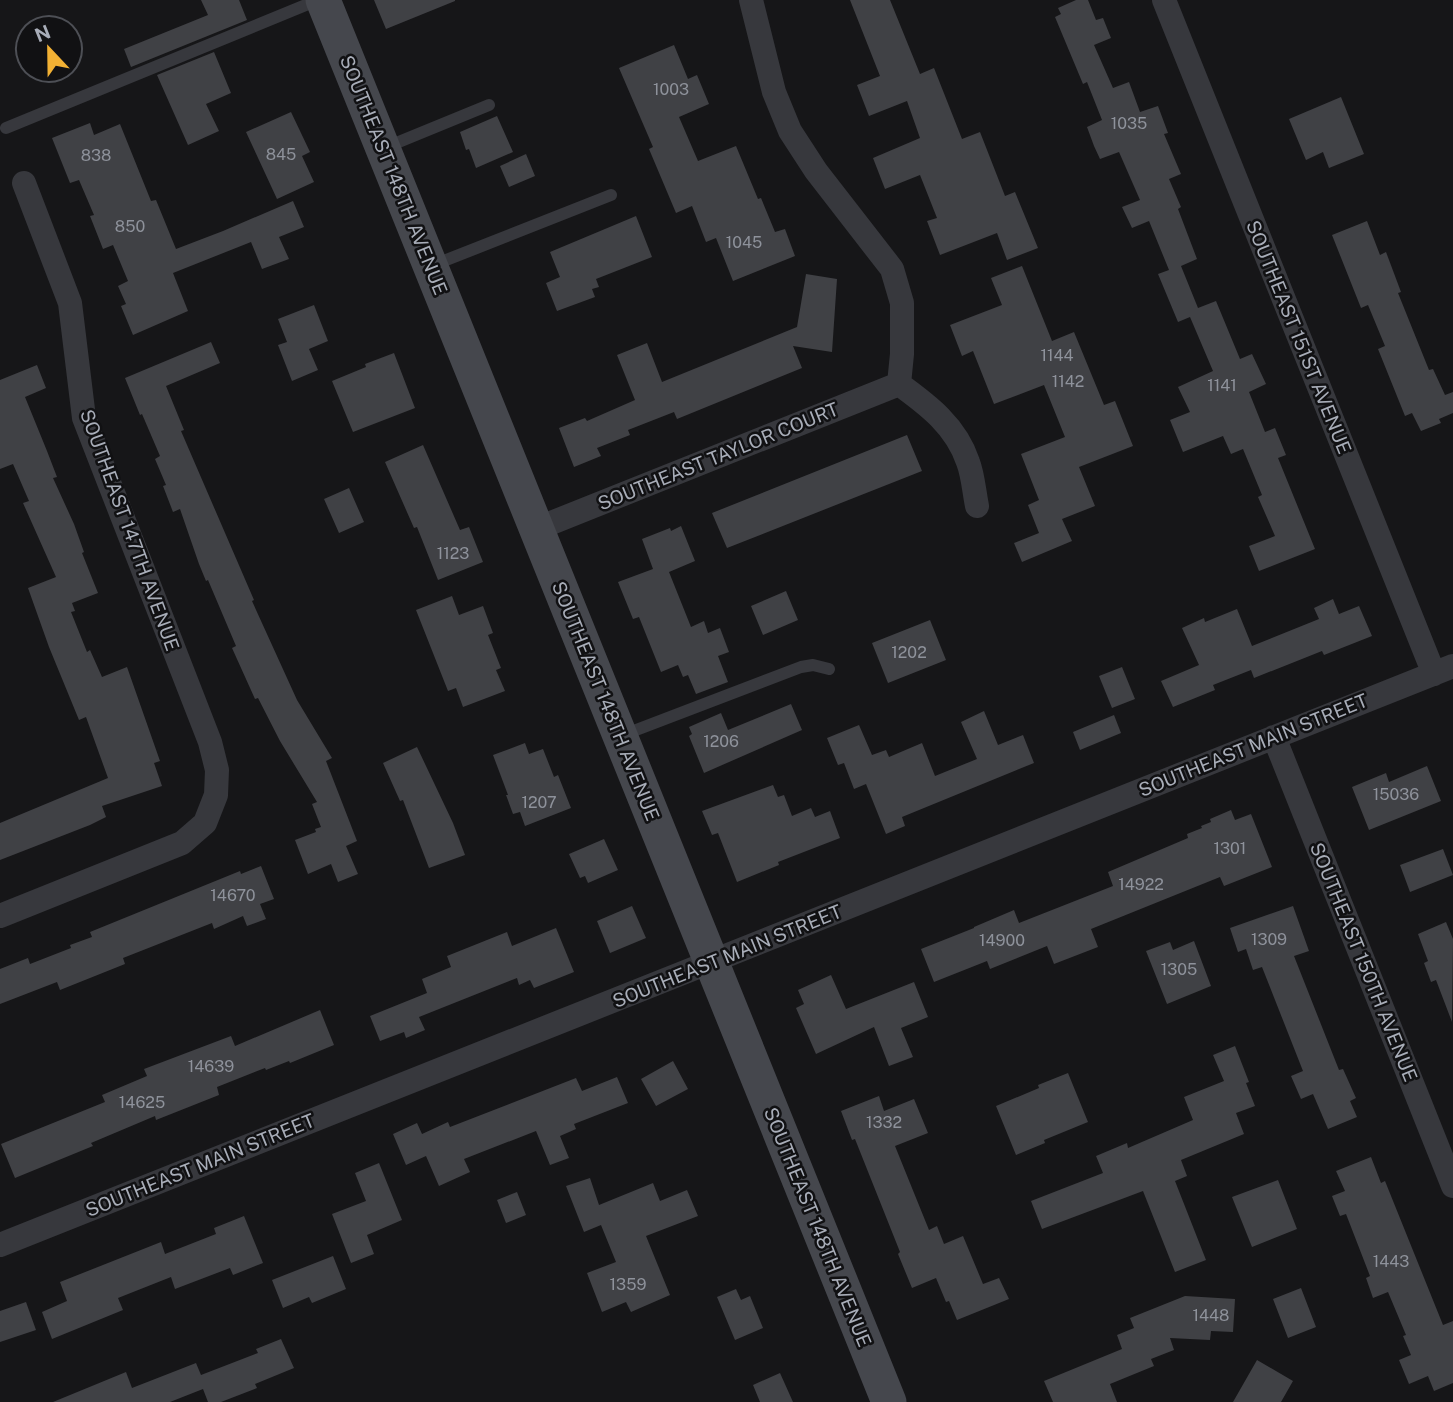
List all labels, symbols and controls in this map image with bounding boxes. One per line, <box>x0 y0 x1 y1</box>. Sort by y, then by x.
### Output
north arrow <box>14 14 84 84</box>
text: N <box>32 20 54 46</box>
street label: SOUTHEAST 148TH AVENUE <box>336 52 452 298</box>
house number: 1003 <box>653 80 689 99</box>
house number: 1035 <box>1111 114 1147 133</box>
house number: 845 <box>266 145 296 164</box>
house number: 838 <box>81 146 111 165</box>
house number: 850 <box>115 217 145 236</box>
street label: SOUTHEAST 151ST AVENUE <box>1242 217 1356 457</box>
house number: 1045 <box>726 233 762 252</box>
house number: 1144 <box>1040 346 1074 365</box>
house number: 1142 <box>1052 372 1084 391</box>
house number: 1141 <box>1207 376 1237 395</box>
street label: SOUTHEAST TAYLOR COURT <box>594 398 842 514</box>
street label: SOUTHEAST 147TH AVENUE <box>76 406 184 654</box>
house number: 1123 <box>437 544 469 563</box>
street label: SOUTHEAST 148TH AVENUE <box>548 578 664 824</box>
house number: 1202 <box>891 643 927 662</box>
street label: SOUTHEAST MAIN STREET <box>1135 689 1371 801</box>
house number: 1206 <box>703 732 739 751</box>
house number: 15036 <box>1373 785 1419 804</box>
house number: 1207 <box>521 793 557 812</box>
house number: 1301 <box>1214 839 1246 858</box>
street label: SOUTHEAST 150TH AVENUE <box>1306 839 1422 1085</box>
house number: 14922 <box>1118 875 1164 894</box>
house number: 14670 <box>210 886 256 905</box>
street label: SOUTHEAST MAIN STREET <box>609 900 845 1012</box>
house number: 1309 <box>1251 930 1287 949</box>
house number: 14900 <box>979 931 1025 950</box>
house number: 1305 <box>1161 960 1197 979</box>
house number: 14639 <box>188 1057 234 1076</box>
house number: 14625 <box>119 1093 165 1112</box>
street label: SOUTHEAST 148TH AVENUE <box>760 1104 876 1350</box>
street label: SOUTHEAST MAIN STREET <box>82 1109 318 1221</box>
house number: 1332 <box>866 1113 902 1132</box>
house number: 1443 <box>1373 1252 1409 1271</box>
house number: 1359 <box>610 1275 646 1294</box>
house number: 1448 <box>1193 1306 1229 1325</box>

